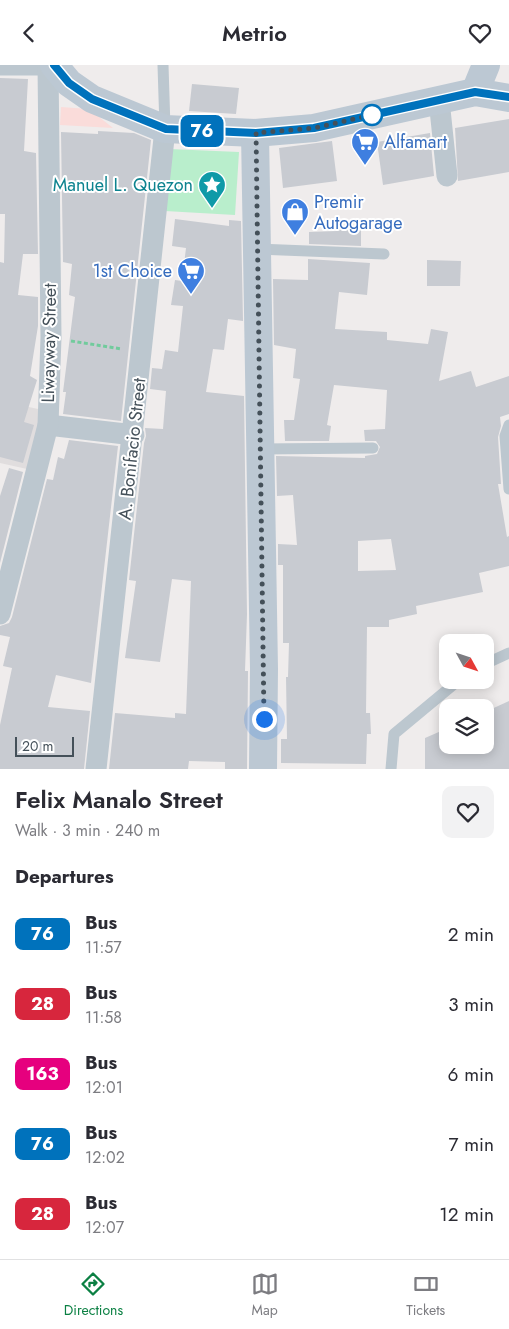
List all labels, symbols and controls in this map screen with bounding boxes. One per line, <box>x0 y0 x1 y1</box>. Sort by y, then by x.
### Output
text: Metrio <box>222 17 287 49</box>
icon: back <box>15 19 43 47</box>
icon: heart <box>466 19 494 47</box>
unlabelled marker <box>361 104 383 126</box>
line badge: 76 <box>180 115 224 147</box>
text: 76 <box>191 118 213 144</box>
supermarket icon: Alfamart <box>350 127 380 166</box>
place label: Alfamart <box>384 129 448 155</box>
place icon: Manuel L. Quezon <box>197 170 227 209</box>
place label: Manuel L. Quezon <box>53 172 193 198</box>
place label: Premir Autogarage <box>314 189 402 236</box>
shop icon: Premir Autogarage <box>280 197 310 236</box>
supermarket icon: 1st Choice <box>176 256 206 295</box>
place label: 1st Choice <box>93 258 172 284</box>
street label: Liwayway Street <box>35 283 63 403</box>
street label: A. Bonifacio Street <box>112 376 152 521</box>
north arrow <box>439 634 494 689</box>
map controls <box>439 634 494 754</box>
button: layers <box>439 699 494 754</box>
your location <box>252 707 277 732</box>
scale bar <box>15 734 74 757</box>
text: 20 m <box>22 736 54 756</box>
text: Felix Manalo Street <box>15 782 223 817</box>
button: heart <box>442 786 494 838</box>
text: Walk · 3 min · 240 m <box>15 819 160 842</box>
text: Departures <box>15 863 114 890</box>
text: Bus <box>85 909 117 936</box>
text: 76 <box>31 921 54 947</box>
text: 2 min <box>448 921 494 948</box>
text: 11:57 <box>85 936 122 959</box>
text: Bus <box>85 979 117 1006</box>
text: 28 <box>31 991 54 1017</box>
text: 3 min <box>448 991 494 1018</box>
text: 11:58 <box>85 1006 122 1029</box>
text: Bus <box>85 1049 117 1076</box>
text: 163 <box>26 1061 59 1087</box>
text: 6 min <box>448 1061 494 1088</box>
text: 12:01 <box>85 1076 123 1099</box>
text: Bus <box>85 1119 117 1146</box>
text: 76 <box>31 1131 54 1157</box>
text: 7 min <box>449 1131 494 1158</box>
text: 12:02 <box>85 1146 125 1169</box>
text: Bus <box>85 1189 117 1216</box>
text: 28 <box>31 1201 54 1227</box>
text: 12 min <box>439 1201 494 1228</box>
text: 12:07 <box>85 1216 124 1239</box>
tab: Directions <box>64 1270 123 1320</box>
tab: Map <box>251 1270 279 1320</box>
tab: Tickets <box>406 1270 445 1320</box>

